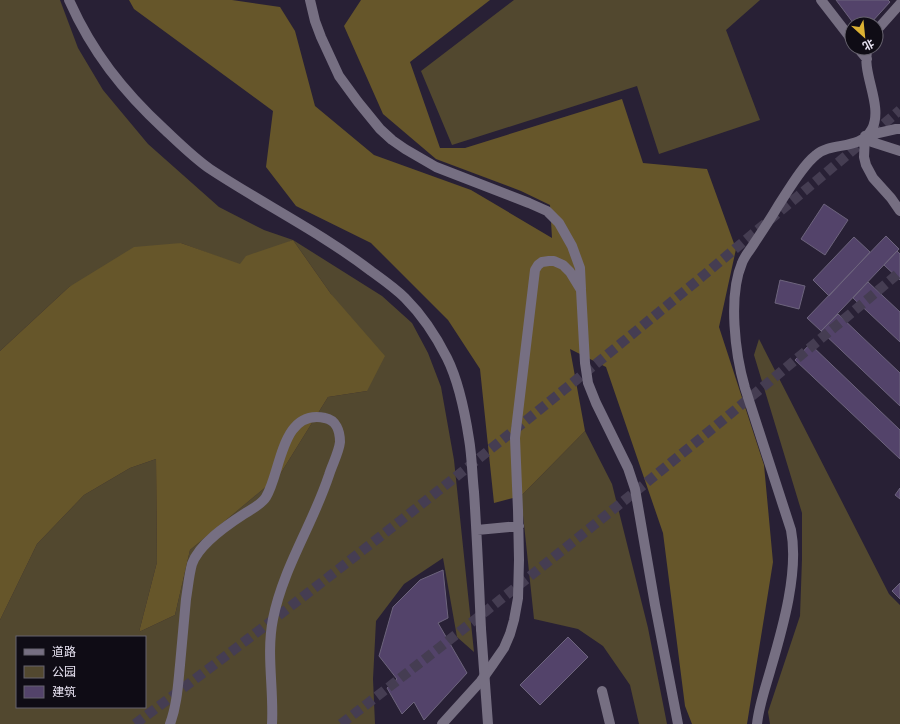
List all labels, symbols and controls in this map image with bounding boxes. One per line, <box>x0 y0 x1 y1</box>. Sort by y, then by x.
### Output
north arrow <box>844 16 884 56</box>
text: 北 <box>860 35 876 53</box>
legend <box>16 636 146 708</box>
text: 道路 <box>52 645 76 661</box>
text: 公园 <box>52 665 76 681</box>
text: 建筑 <box>52 685 76 701</box>

